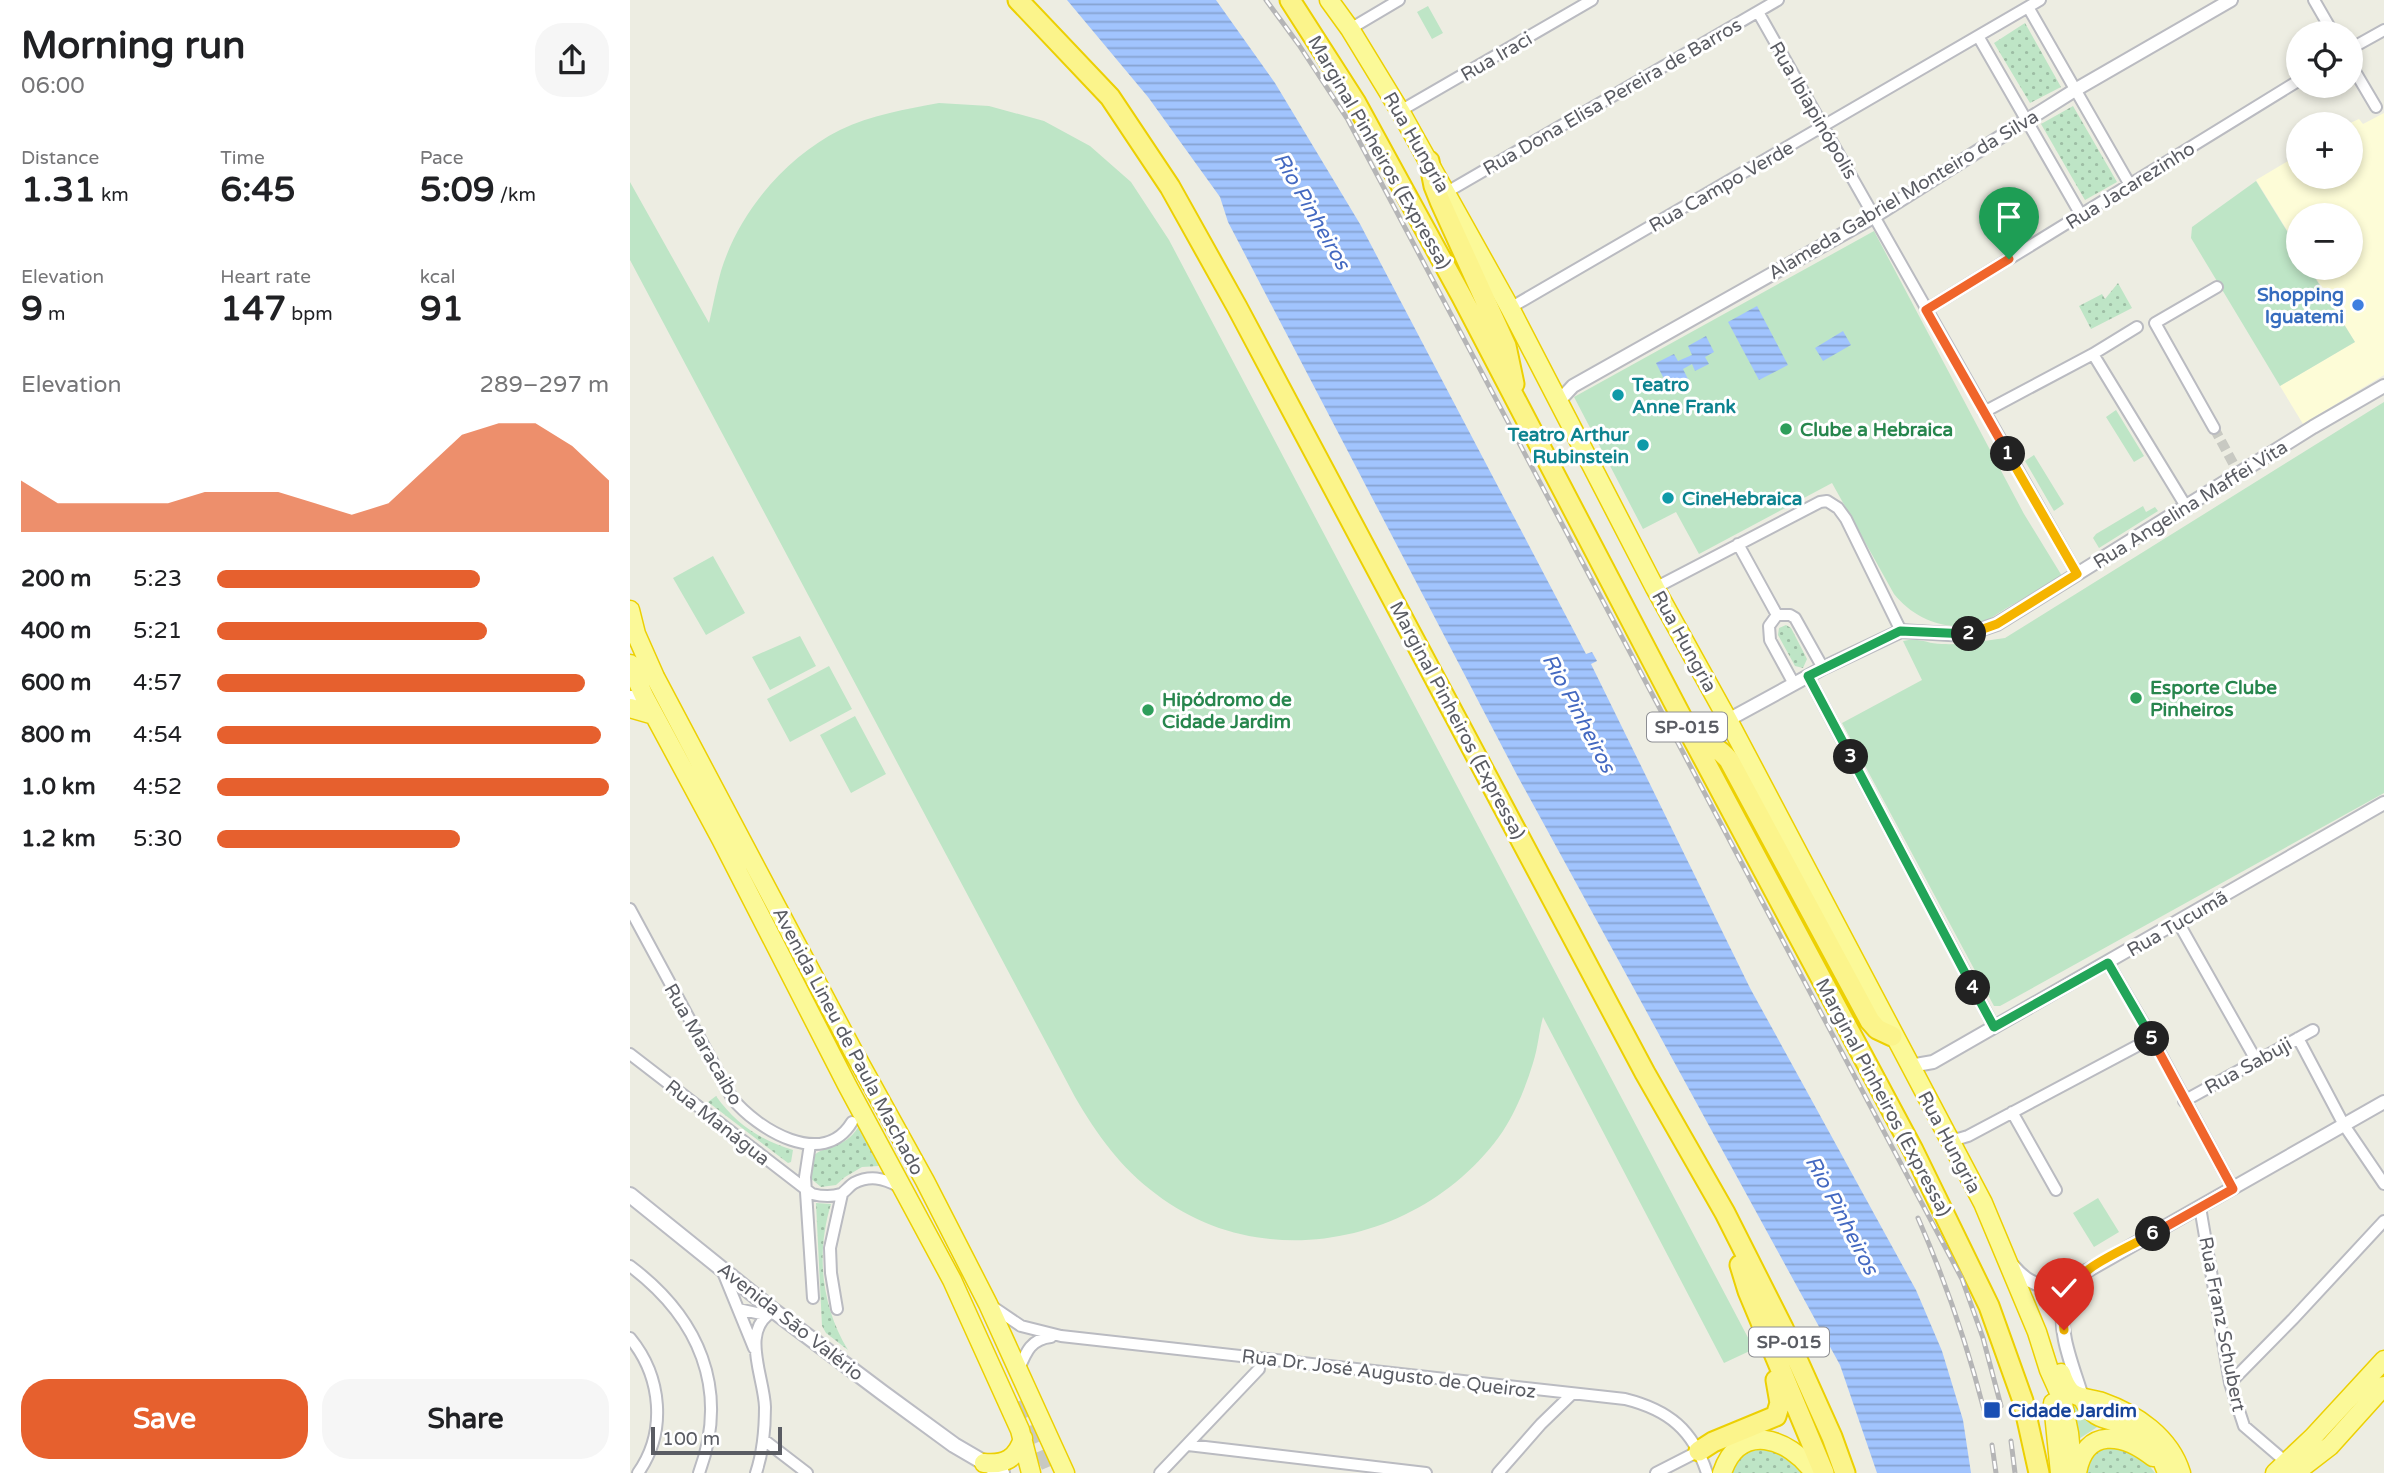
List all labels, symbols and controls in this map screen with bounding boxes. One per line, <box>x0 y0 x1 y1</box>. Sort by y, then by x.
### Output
street label: Rua Dona Elisa Pereira de Barros <box>1479 14 1746 180</box>
map controls <box>2286 21 2363 280</box>
button: locate <box>2286 21 2363 98</box>
text: Morning run <box>21 23 245 69</box>
button: share <box>535 23 609 97</box>
street label: Rua Iraci <box>1457 28 1536 86</box>
street label: Marginal Pinheiros (Expressa) <box>1303 32 1455 273</box>
street label: Rua Ibiapinópolis <box>1765 38 1861 183</box>
text: 06:00 <box>21 72 85 100</box>
street label: Rua Hungria <box>1378 88 1454 197</box>
street label: Alameda Gabriel Monteiro da Silva <box>1765 105 2043 284</box>
button: + <box>2286 112 2363 189</box>
street label: Rua Campo Verde <box>1645 137 1798 237</box>
street label: Rua Jacarezinho <box>2062 137 2199 234</box>
text: Distance <box>21 147 99 169</box>
text: Time <box>220 147 265 169</box>
text: Pace <box>420 147 463 169</box>
water label: Rio Pinheiros <box>1268 148 1356 276</box>
text: 1.31 <box>21 169 96 211</box>
text: 6:45 <box>220 169 295 211</box>
text: 5:09 <box>420 169 495 211</box>
text: km <box>96 184 129 206</box>
text: /km <box>495 184 536 206</box>
pin <box>1979 187 2039 259</box>
icon: arrive <box>1990 198 2028 236</box>
button: − <box>2286 203 2363 280</box>
text: Elevation <box>21 266 104 288</box>
text: Heart rate <box>220 266 311 288</box>
text: kcal <box>420 266 455 288</box>
place label: Shopping Iguatemi <box>2257 284 2344 329</box>
text: 9 <box>21 288 43 330</box>
text: 147 <box>220 288 286 330</box>
text: 91 <box>420 288 464 330</box>
marker: Shopping Iguatemi <box>2350 297 2366 313</box>
text: m <box>43 303 65 325</box>
text: bpm <box>286 303 333 325</box>
text: Elevation <box>21 371 122 399</box>
text: 289–297 m <box>480 371 609 399</box>
place label: Teatro Anne Frank <box>1631 374 1736 418</box>
marker: Teatro Anne Frank <box>1610 387 1626 403</box>
place label: Clube a Hebraica <box>1800 419 1953 441</box>
marker: Clube a Hebraica <box>1778 421 1794 437</box>
place label: Teatro Arthur Rubinstein <box>1507 424 1630 468</box>
pin: 1 <box>1990 436 2026 472</box>
street label: Rua Angelina Maffei Vita <box>2089 436 2292 574</box>
marker: Teatro Arthur Rubinstein <box>1635 437 1651 453</box>
text: 1 <box>2002 442 2013 464</box>
place label: CineHebraica <box>1682 488 1802 510</box>
marker: CineHebraica <box>1660 490 1676 506</box>
text: 200 m <box>21 565 91 593</box>
text: 5:23 <box>133 565 182 593</box>
street label: Rua Hungria <box>1647 587 1721 696</box>
street label: Marginal Pinheiros (Expressa) <box>1385 598 1529 843</box>
pin: 2 <box>1952 616 1986 652</box>
text: 400 m <box>21 617 91 645</box>
text: 5:21 <box>133 617 182 645</box>
text: 2 <box>1963 622 1974 644</box>
water label: Rio Pinheiros <box>1537 650 1621 779</box>
text: 600 m <box>21 669 91 697</box>
text: 4:57 <box>133 669 182 697</box>
place label: Esporte Clube Pinheiros <box>2150 677 2277 721</box>
place label: Hipódromo de Cidade Jardim <box>1162 689 1292 733</box>
marker: Esporte Clube Pinheiros <box>2128 690 2144 706</box>
marker: Hipódromo de Cidade Jardim <box>1140 702 1156 718</box>
road number: SP-015 <box>1647 712 1727 742</box>
text: 800 m <box>21 721 91 749</box>
text: 4:54 <box>133 721 182 749</box>
pin: 3 <box>1834 740 1868 774</box>
text: 3 <box>1845 745 1856 767</box>
text: 1.0 km <box>21 773 96 801</box>
text: 4:52 <box>133 773 182 801</box>
text: 1.2 km <box>21 825 96 853</box>
text: 5:30 <box>133 825 182 853</box>
street label: Rua Tucumã <box>2123 886 2232 962</box>
street label: Avenida Lineu de Paula Machado <box>768 904 928 1179</box>
pin: 4 <box>1956 970 1990 1006</box>
street label: Marginal Pinheiros (Expressa) <box>1811 975 1955 1220</box>
text: 4 <box>1967 976 1978 998</box>
street label: Rua Maracaibo <box>659 980 747 1109</box>
pin: 5 <box>2134 1021 2170 1056</box>
text: 5 <box>2146 1027 2157 1049</box>
street label: Rua Sabuji <box>2201 1033 2296 1099</box>
street label: Rua Manágua <box>661 1075 774 1170</box>
street label: Rua Hungria <box>1913 1088 1985 1197</box>
water label: Rio Pinheiros <box>1800 1152 1884 1281</box>
pin: 6 <box>2136 1216 2170 1252</box>
text: 6 <box>2147 1222 2158 1244</box>
street label: Rua Franz Schubert <box>2194 1235 2250 1414</box>
street label: Avenida São Valério <box>713 1258 868 1386</box>
pin <box>2034 1258 2094 1330</box>
icon: check <box>2045 1269 2083 1307</box>
road number: SP-015 <box>1749 1328 1829 1357</box>
street label: Rua Dr. José Augusto de Queiroz <box>1240 1345 1537 1403</box>
button: Save <box>21 1379 308 1459</box>
button: Share <box>322 1379 609 1459</box>
marker: Cidade Jardim <box>1982 1400 2002 1420</box>
place label: Cidade Jardim <box>2008 1400 2137 1422</box>
scale bar <box>651 1424 782 1456</box>
text: 100 m <box>662 1428 720 1450</box>

